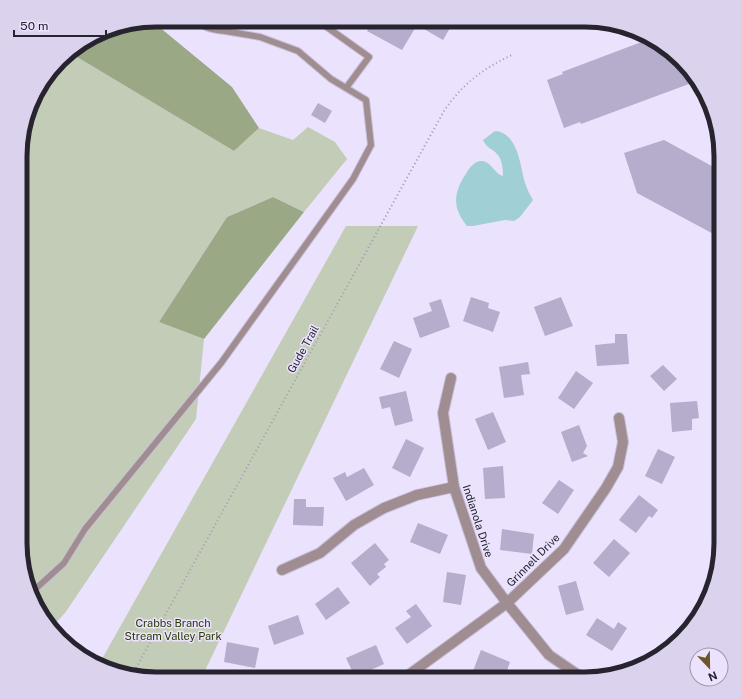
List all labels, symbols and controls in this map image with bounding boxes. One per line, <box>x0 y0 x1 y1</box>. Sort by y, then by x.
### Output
scale bar <box>14 12 106 38</box>
text: 50 m <box>20 19 48 33</box>
street label: Gude Trail <box>285 323 321 375</box>
street label: Indianola Drive <box>461 483 495 559</box>
street label: Grinnell Drive <box>504 531 562 589</box>
park label: Crabbs Branch Stream Valley Park <box>124 617 222 642</box>
north arrow <box>689 647 729 687</box>
text: N <box>707 669 719 683</box>

